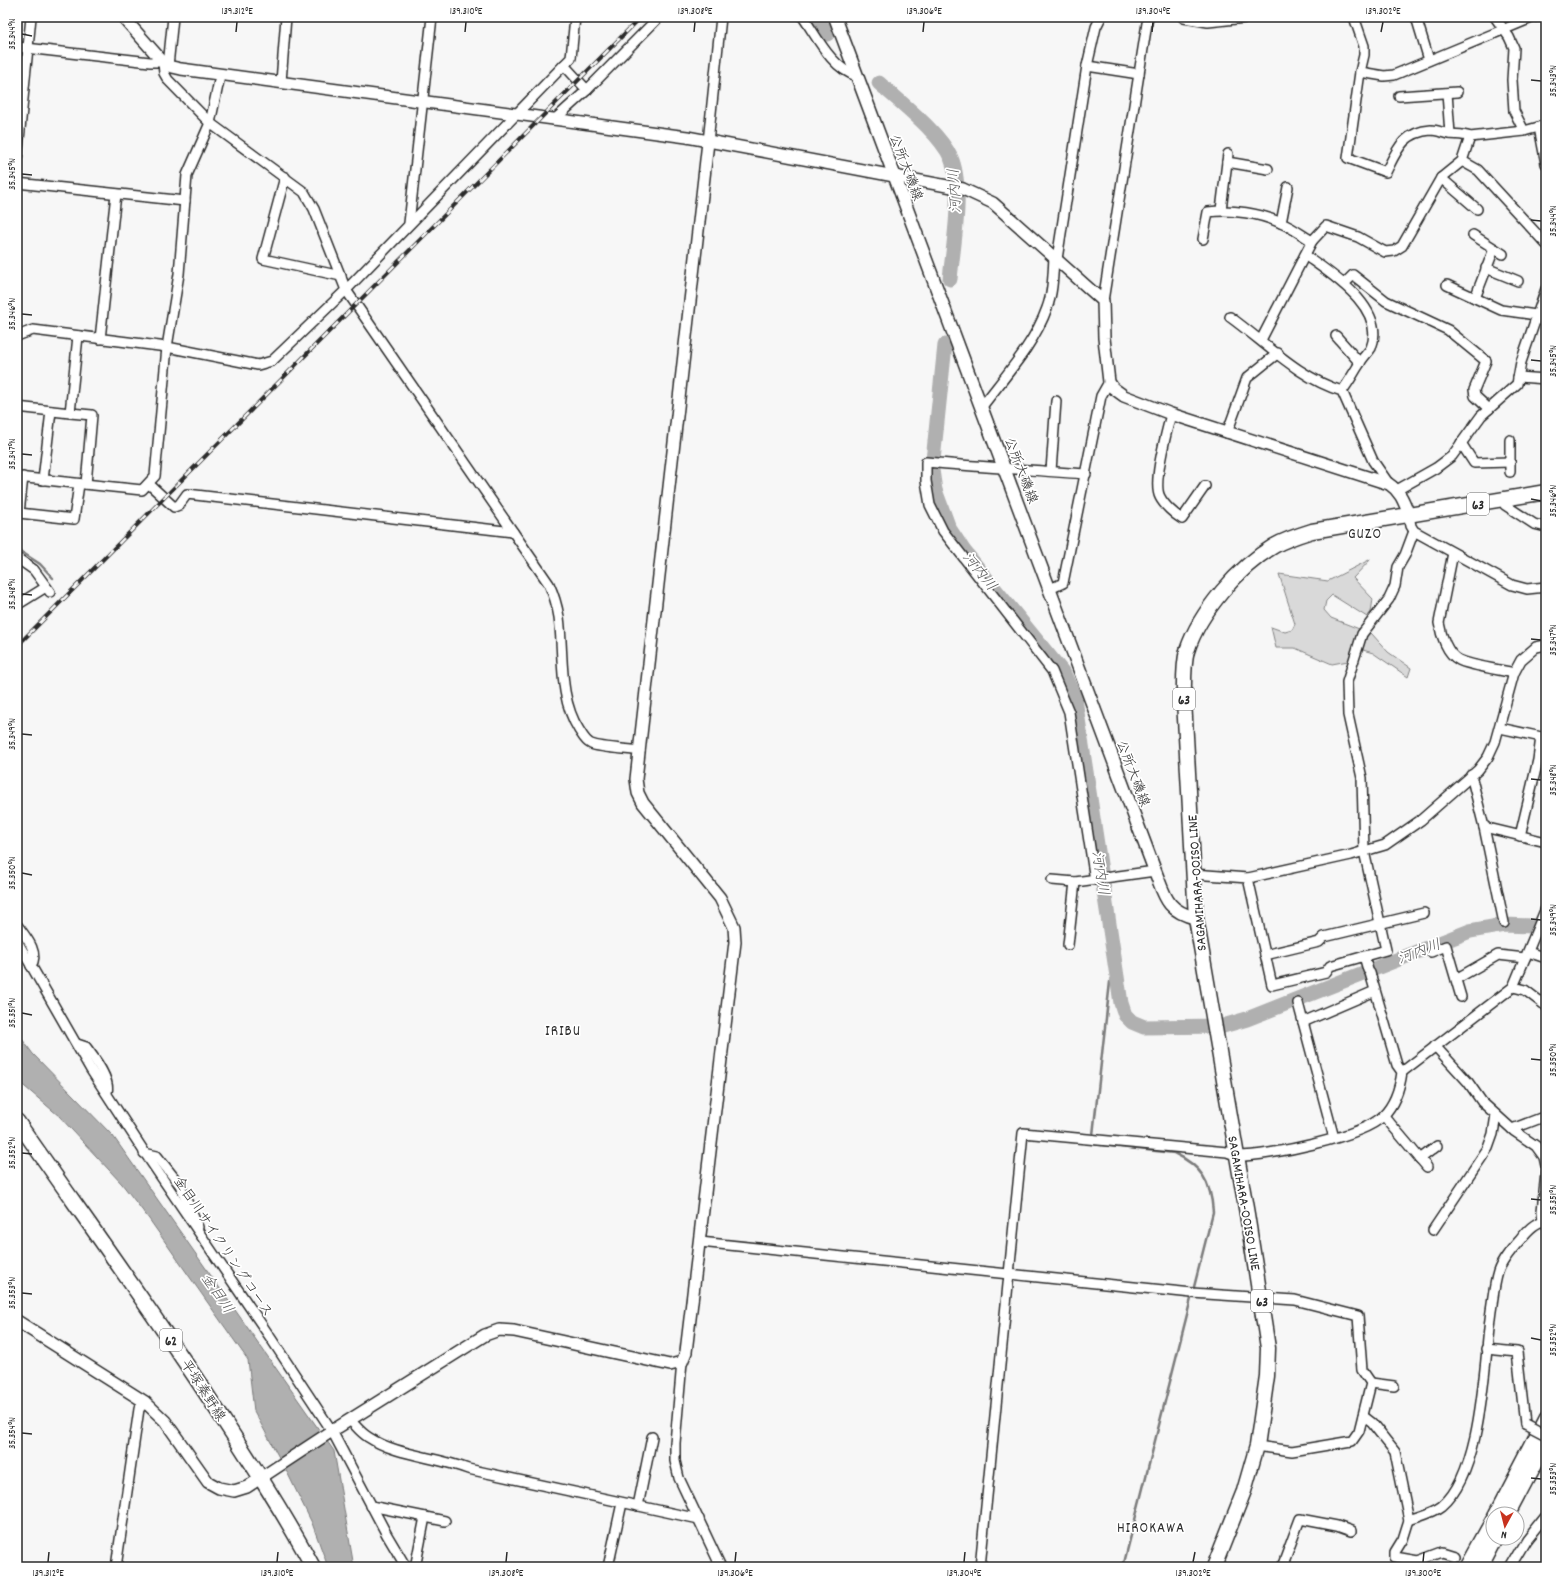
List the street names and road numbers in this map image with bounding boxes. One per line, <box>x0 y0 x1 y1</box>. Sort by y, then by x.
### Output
street label: 公所大磯線 <box>883 131 927 204</box>
street label: 公所大磯線 <box>998 434 1042 507</box>
road number: 63 <box>1467 493 1489 515</box>
road number: 63 <box>1173 688 1195 710</box>
street label: 公所大磯線 <box>1110 737 1154 810</box>
street label: SAGAMIHARA-OOISO LINE <box>1183 814 1213 952</box>
street label: SAGAMIHARA-OOISO LINE <box>1221 1134 1265 1273</box>
street label: 金目川サイクリングコース <box>170 1172 278 1320</box>
road number: 63 <box>1251 1290 1273 1312</box>
road number: 62 <box>160 1329 182 1351</box>
street label: 平塚秦野線 <box>175 1356 230 1426</box>

